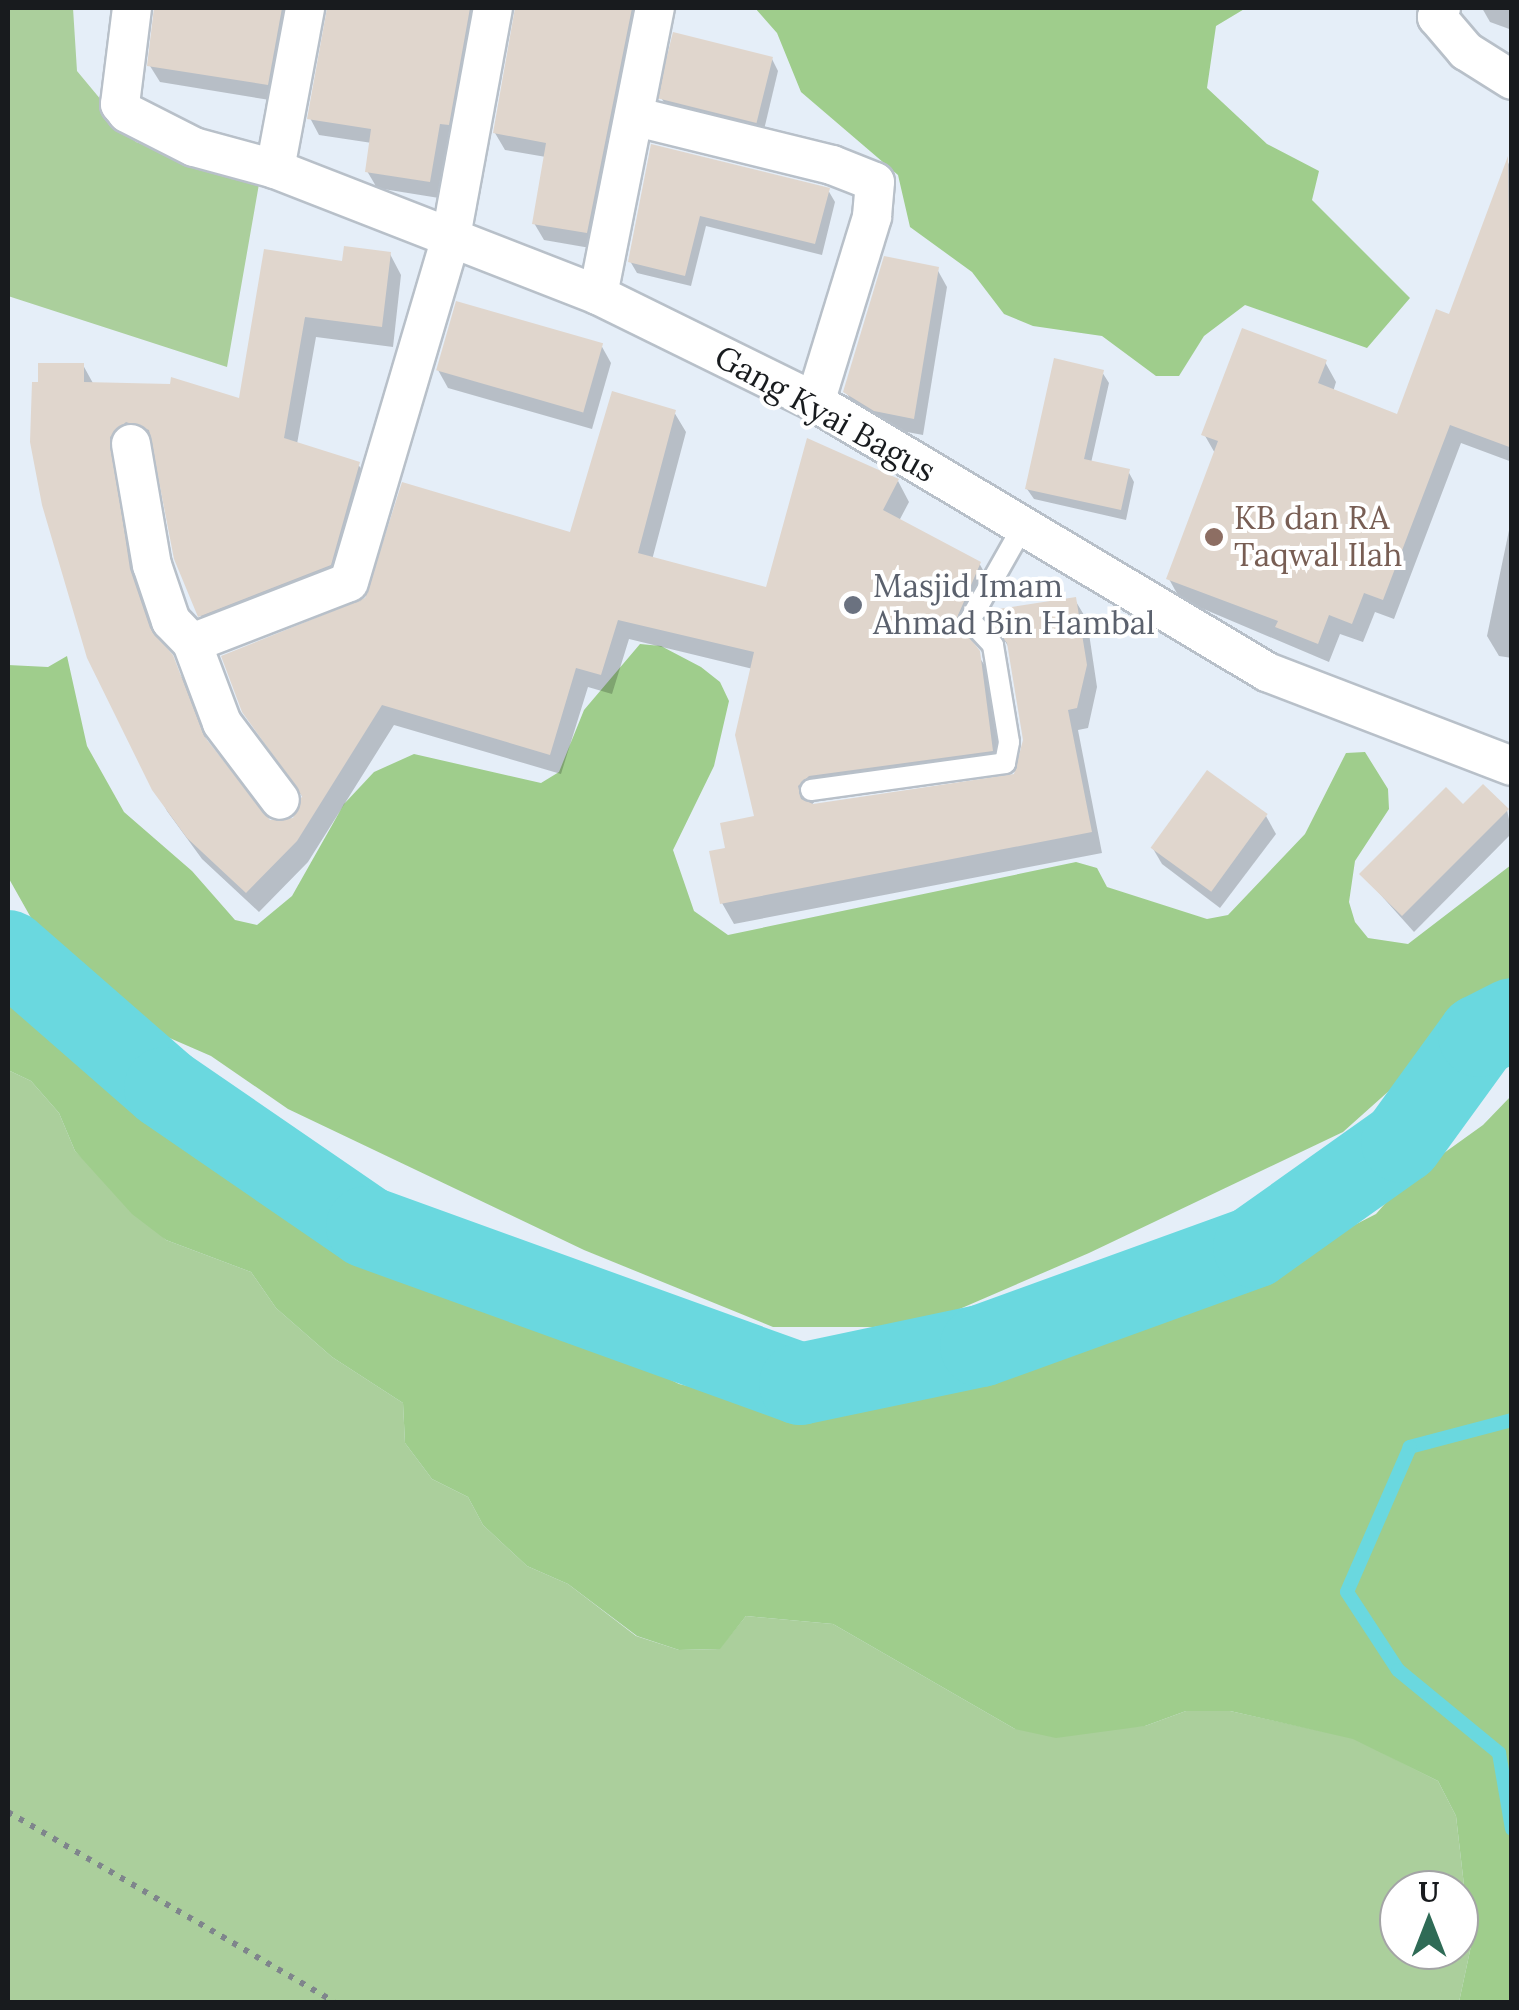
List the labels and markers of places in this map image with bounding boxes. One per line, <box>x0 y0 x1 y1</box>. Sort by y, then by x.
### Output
place label: KB dan RA Taqwal Ilah <box>1234 500 1402 575</box>
marker: KB dan RA Taqwal Ilah <box>1203 526 1225 548</box>
place label: Masjid Imam Ahmad Bin Hambal <box>873 568 1155 643</box>
marker: Masjid Imam Ahmad Bin Hambal <box>842 594 864 616</box>

